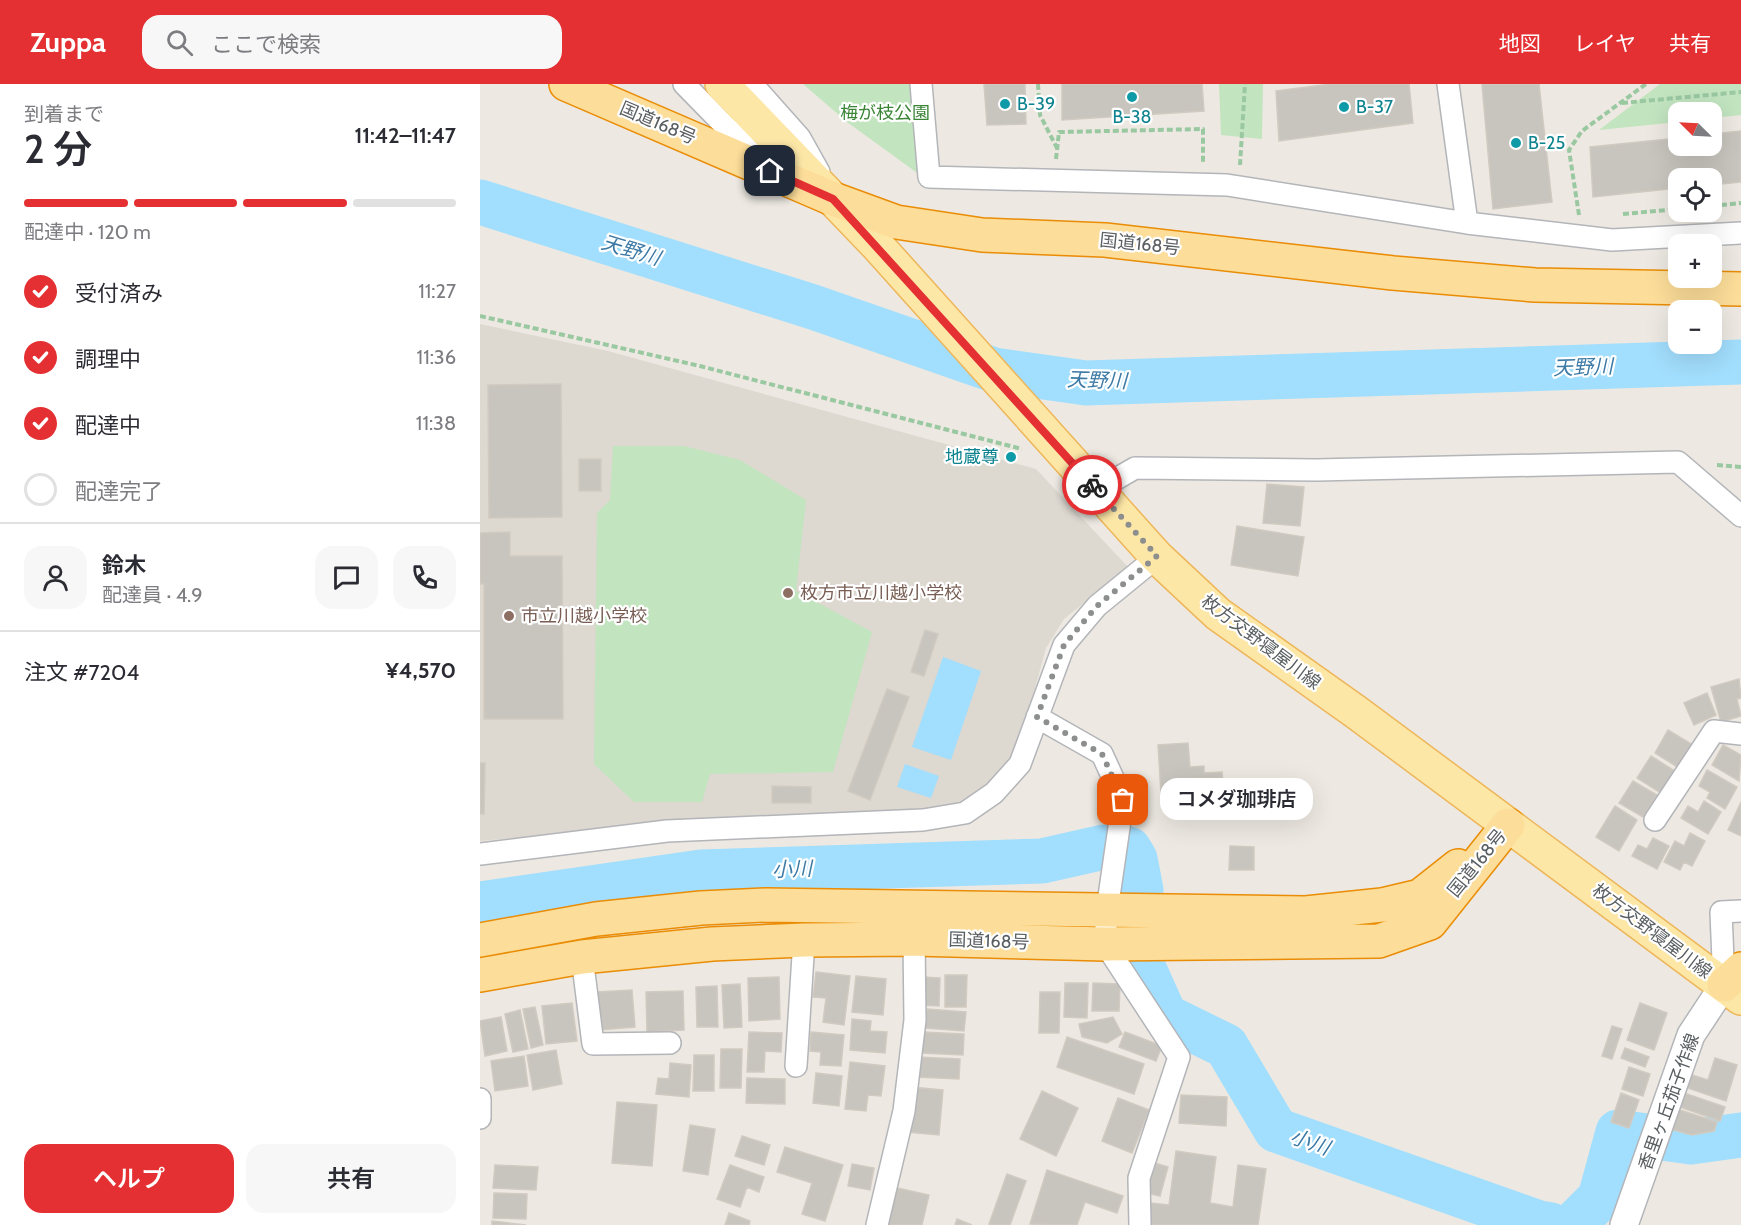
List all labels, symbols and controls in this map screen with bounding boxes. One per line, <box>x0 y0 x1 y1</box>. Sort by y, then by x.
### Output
search box <box>142 15 562 69</box>
text: Zuppa <box>30 25 106 59</box>
icon: search <box>163 26 196 59</box>
text: ここで検索 <box>211 31 321 58</box>
text: 地図 <box>1499 31 1541 56</box>
text: レイヤ <box>1574 31 1636 56</box>
text: 共有 <box>1669 31 1711 56</box>
marker: B-38 <box>1125 90 1139 104</box>
place label: B-39 <box>1017 93 1055 115</box>
place label: B-37 <box>1356 96 1393 118</box>
street label: 国道168号 <box>616 97 700 149</box>
marker: B-39 <box>998 97 1012 111</box>
marker: B-37 <box>1337 100 1351 114</box>
text: 到着まで <box>24 102 104 126</box>
park label: 梅が枝公園 <box>840 102 930 124</box>
north arrow <box>1668 102 1722 156</box>
map controls <box>1668 102 1722 354</box>
place label: B-38 <box>1113 106 1151 128</box>
text: 11:42–11:47 <box>354 122 456 149</box>
text: 2 分 <box>24 125 92 173</box>
place label: B-25 <box>1528 132 1565 154</box>
marker: B-25 <box>1509 136 1523 150</box>
pin <box>744 145 795 196</box>
icon: home <box>753 154 786 187</box>
button: locate <box>1668 168 1722 222</box>
text: 配達中 · 120 m <box>24 220 151 244</box>
street label: 国道168号 <box>1099 229 1181 259</box>
water label: 天野川 <box>599 230 665 271</box>
button: + <box>1668 234 1722 288</box>
icon: check <box>24 275 57 308</box>
text: 11:27 <box>418 279 456 303</box>
text: 受付済み <box>75 280 163 307</box>
button: − <box>1668 300 1722 354</box>
icon: check <box>24 341 57 374</box>
text: 11:36 <box>417 345 456 369</box>
text: 調理中 <box>75 346 141 373</box>
water label: 天野川 <box>1553 354 1615 380</box>
water label: 天野川 <box>1067 367 1129 393</box>
icon: check <box>24 407 57 440</box>
text: 11:38 <box>416 411 456 435</box>
text: 配達中 <box>75 412 141 439</box>
place label: 地蔵尊 <box>945 446 999 468</box>
marker: 地蔵尊 <box>1004 450 1018 464</box>
courier <box>1062 455 1122 515</box>
icon: bike <box>1076 469 1109 502</box>
text: 配達完了 <box>75 478 163 505</box>
button: person <box>24 546 87 609</box>
button: chat <box>315 546 378 609</box>
button: phone <box>393 546 456 609</box>
text: 鈴木 <box>102 552 146 579</box>
place label: 枚方市立川越小学校 <box>800 582 962 604</box>
text: 配達員 · 4.9 <box>102 583 203 607</box>
marker: 枚方市立川越小学校 <box>781 586 795 600</box>
street label: 枚方交野寝屋川線 <box>1197 590 1325 694</box>
place label: 市立川越小学校 <box>521 605 647 627</box>
marker: 市立川越小学校 <box>502 609 516 623</box>
text: ¥4,570 <box>386 657 456 684</box>
text: 注文 #7204 <box>24 659 139 686</box>
pin <box>1097 774 1148 825</box>
callout: コメダ珈琲店 <box>1159 779 1312 821</box>
icon: bag <box>1106 783 1139 816</box>
text: コメダ珈琲店 <box>1177 787 1297 811</box>
street label: 国道168号 <box>1443 825 1511 901</box>
water label: 小川 <box>772 856 814 882</box>
street label: 枚方交野寝屋川線 <box>1588 879 1716 983</box>
street label: 国道168号 <box>948 929 1030 953</box>
street label: 香里ヶ丘茄子作線 <box>1634 1031 1704 1173</box>
water label: 小川 <box>1287 1124 1335 1161</box>
button: ヘルプ <box>24 1144 234 1213</box>
button: 共有 <box>246 1144 456 1213</box>

